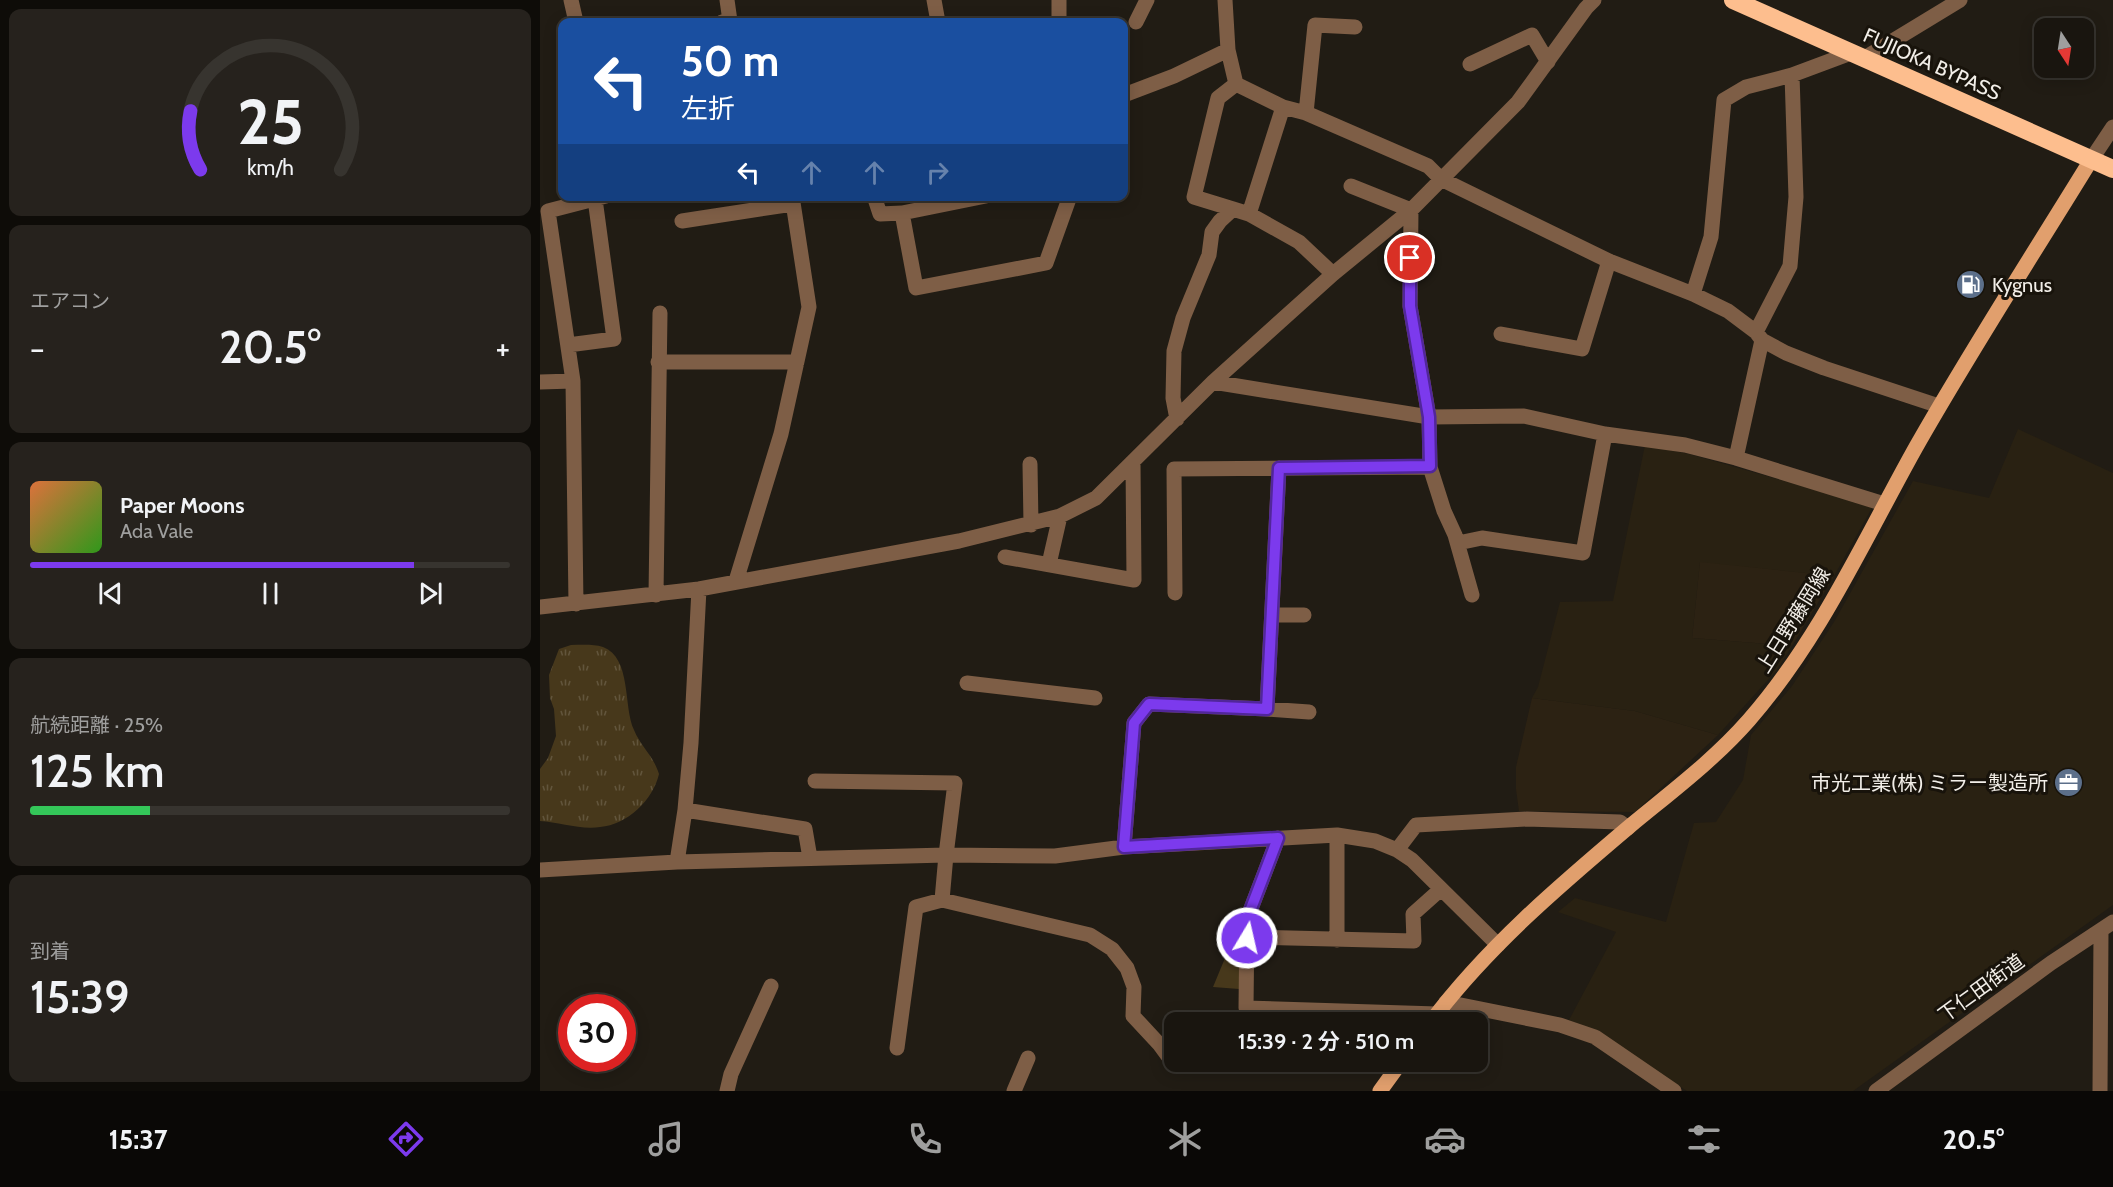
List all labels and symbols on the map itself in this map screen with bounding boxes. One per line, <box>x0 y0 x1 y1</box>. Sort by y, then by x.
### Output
north arrow <box>2034 18 2094 78</box>
street label: FUJIOKA BYPASS <box>1860 23 2005 105</box>
pin <box>1384 232 1435 283</box>
fuel station icon: Kygnus <box>1955 269 1987 301</box>
place label: Kygnus <box>1992 273 2052 297</box>
street label: 上日野藤岡線 <box>1751 563 1835 677</box>
office icon: 市光工業(株) ミラー製造所 <box>2053 767 2085 799</box>
place label: 市光工業(株) ミラー製造所 <box>1811 771 2048 795</box>
position arrow <box>1215 906 1279 970</box>
street label: 下仁田街道 <box>1933 949 2029 1027</box>
speed limit sign: 30 <box>558 994 636 1072</box>

